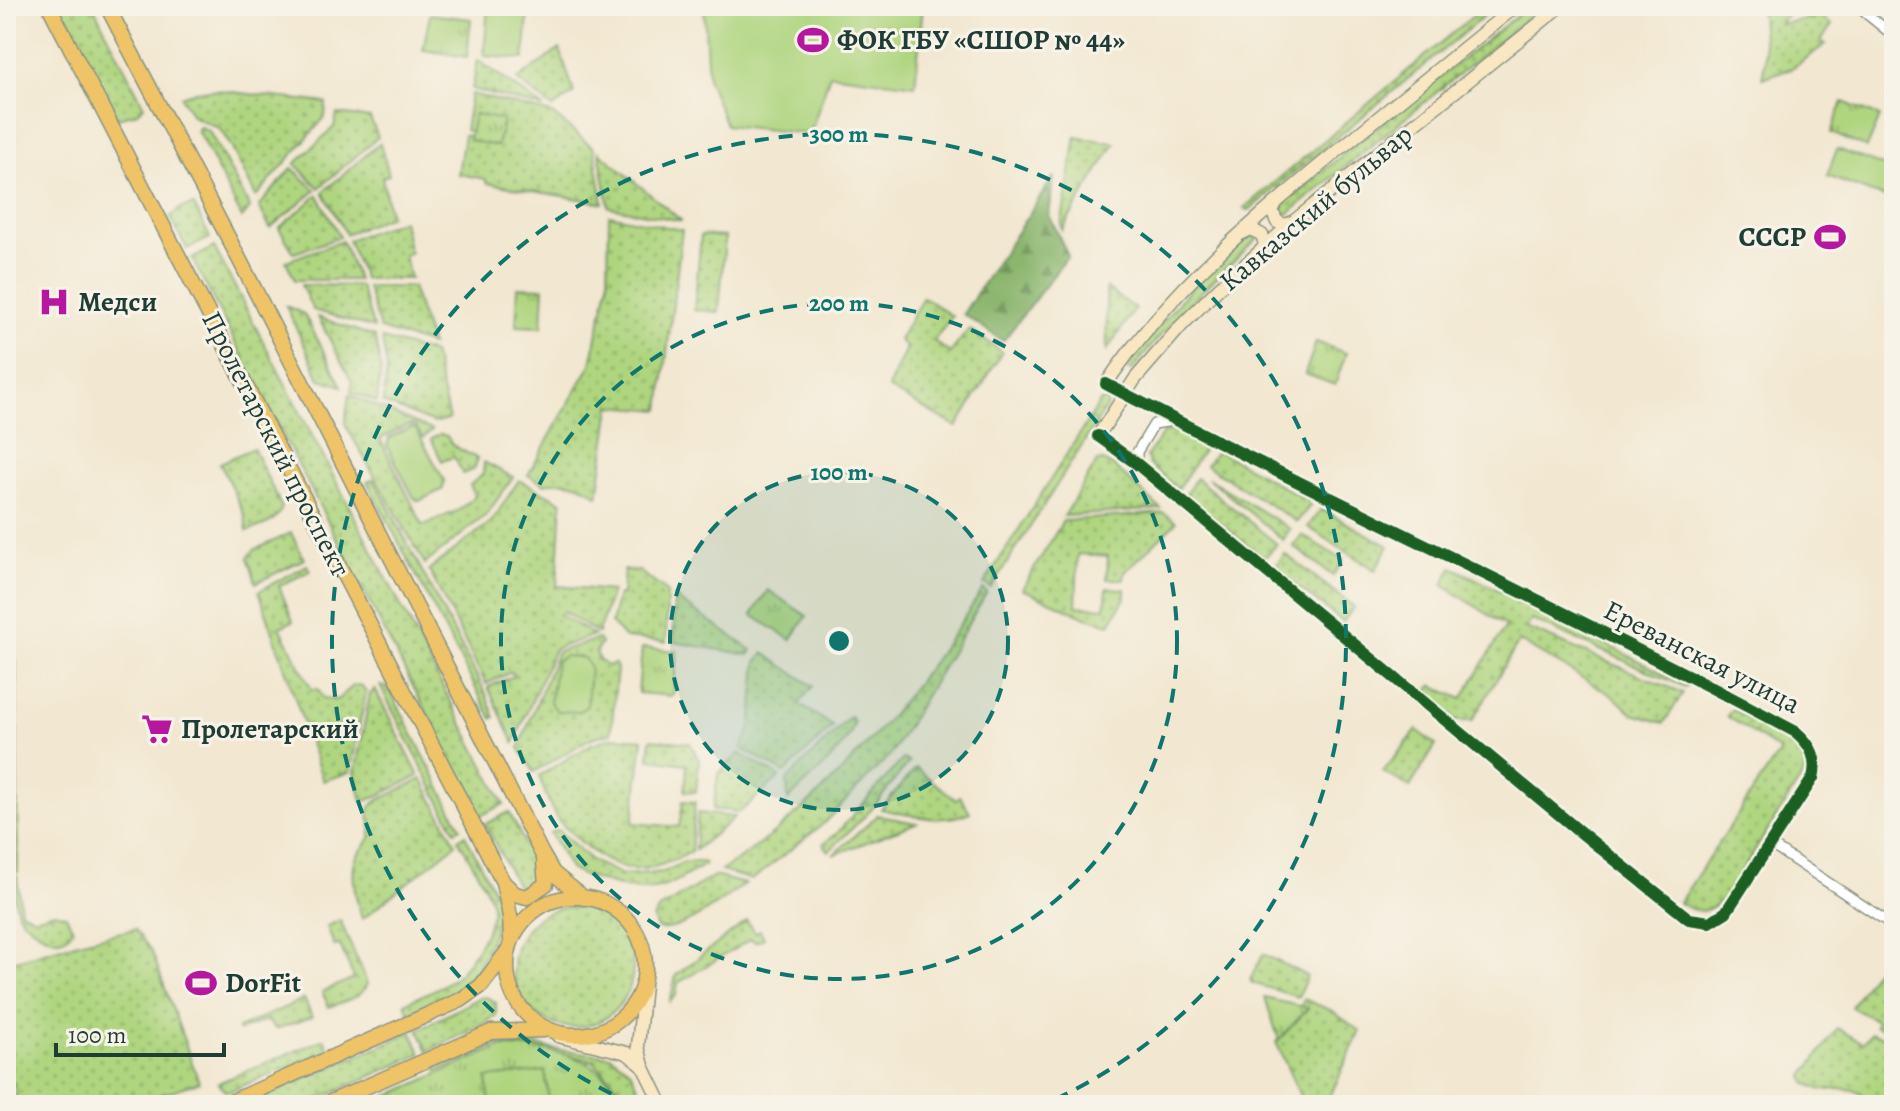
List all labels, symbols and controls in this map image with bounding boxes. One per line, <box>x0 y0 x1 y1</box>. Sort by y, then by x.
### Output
place label: ФОК ГБУ «СШОР № 44» <box>837 21 1125 59</box>
sports icon: ФОК ГБУ «СШОР № 44» <box>796 23 830 57</box>
street label: Кавказский бульвар <box>1211 116 1421 300</box>
text: 300 m <box>810 118 868 150</box>
place label: СССР <box>1738 218 1806 256</box>
sports icon: СССР <box>1813 220 1847 254</box>
place label: Медси <box>78 283 157 321</box>
hospital icon: Медси <box>37 285 71 319</box>
text: 200 m <box>809 287 869 319</box>
street label: Пролетарский проспект <box>193 305 359 583</box>
text: 100 m <box>810 456 868 488</box>
street label: Ереванская улица <box>1597 591 1807 723</box>
centre of rings <box>825 627 853 655</box>
place label: Пролетарский <box>181 710 359 748</box>
supermarket icon: Пролетарский <box>140 712 174 746</box>
place label: DorFit <box>225 964 301 1002</box>
sports icon: DorFit <box>184 966 218 1000</box>
scale bar <box>56 1007 224 1057</box>
text: 100 m <box>68 1019 127 1051</box>

